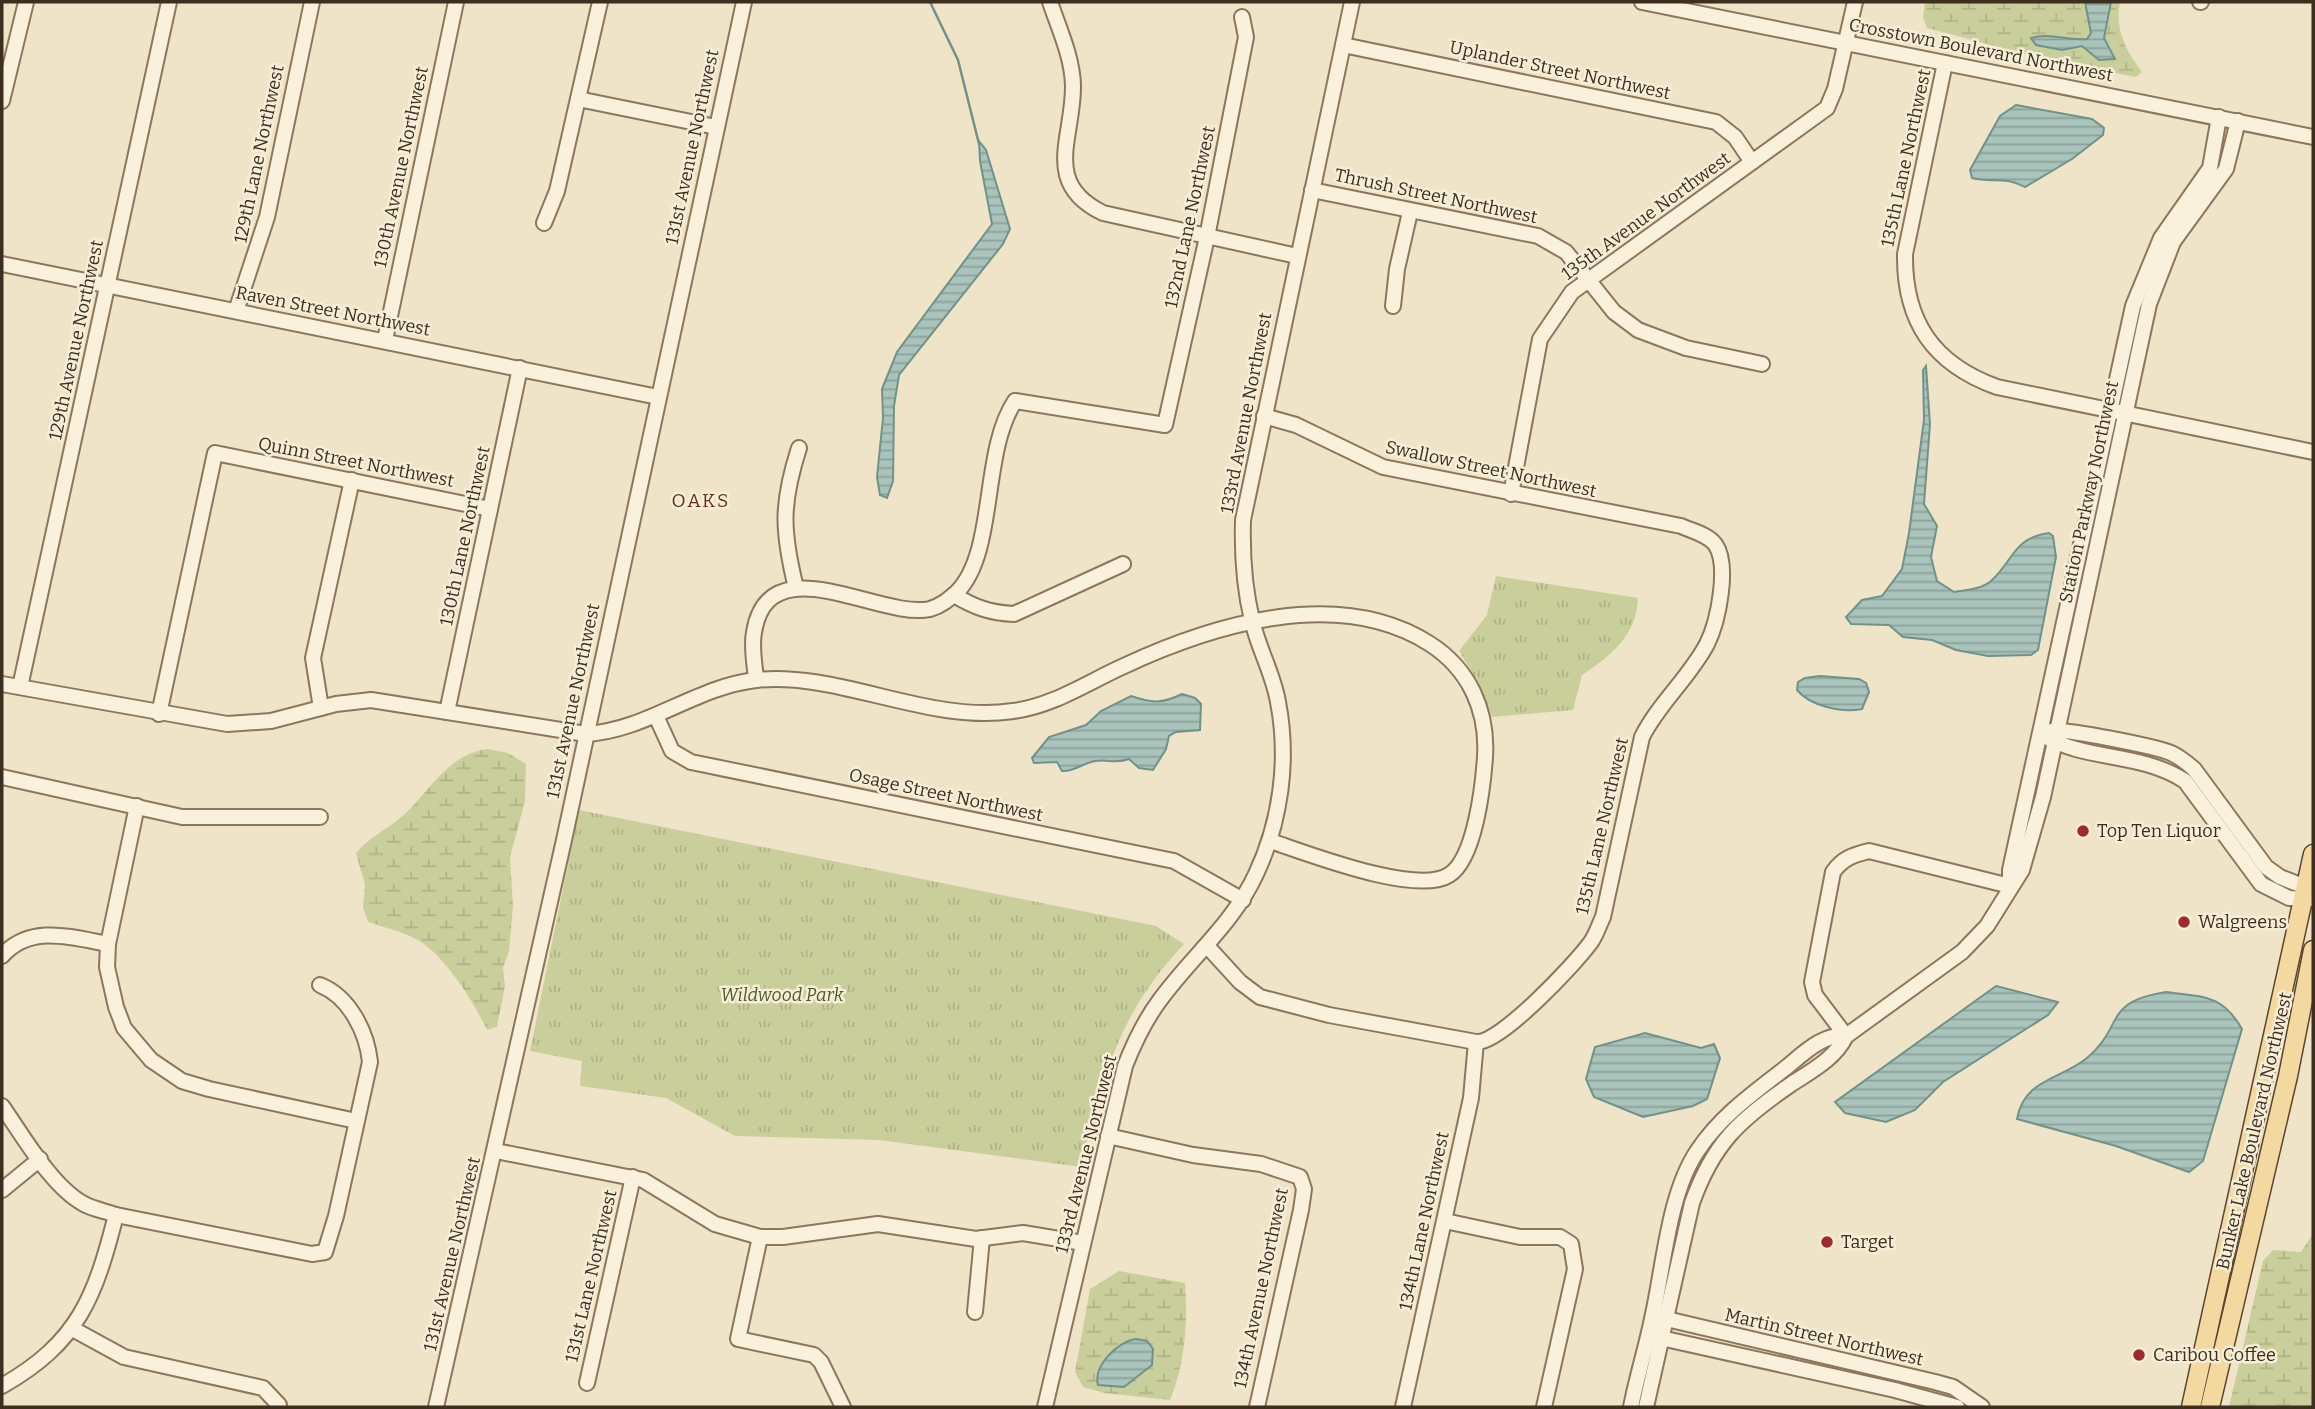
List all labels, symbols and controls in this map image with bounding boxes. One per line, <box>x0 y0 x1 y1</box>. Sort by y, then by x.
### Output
street label: Crosstown Boulevard Northwest <box>1847 14 2115 87</box>
street label: Uplander Street Northwest <box>1448 36 1673 104</box>
street label: 131st Avenue Northwest <box>661 47 724 247</box>
street label: 129th Lane Northwest <box>229 62 289 245</box>
street label: 130th Avenue Northwest <box>369 64 433 270</box>
street label: 135th Lane Northwest <box>1876 67 1936 249</box>
street label: 132nd Lane Northwest <box>1160 123 1220 310</box>
street label: 135th Avenue Northwest <box>1557 147 1735 285</box>
street label: Thrush Street Northwest <box>1333 164 1540 228</box>
street label: 129th Avenue Northwest <box>44 237 108 442</box>
street label: Raven Street Northwest <box>234 281 433 341</box>
street label: 133rd Avenue Northwest <box>1216 310 1276 515</box>
street label: Station Parkway Northwest <box>2055 378 2123 605</box>
street label: Quinn Street Northwest <box>256 432 456 492</box>
street label: Swallow Street Northwest <box>1383 436 1599 502</box>
street label: 130th Lane Northwest <box>435 444 495 628</box>
district label: OAKS <box>672 489 730 512</box>
street label: 131st Avenue Northwest <box>542 601 605 801</box>
street label: 135th Lane Northwest <box>1571 735 1633 917</box>
street label: Osage Street Northwest <box>847 764 1045 826</box>
place label: Top Ten Liquor <box>2097 820 2221 842</box>
marker: Top Ten Liquor <box>2075 823 2091 839</box>
place label: Walgreens <box>2198 911 2287 933</box>
marker: Walgreens <box>2176 914 2192 930</box>
park label: Wildwood Park <box>721 984 844 1006</box>
street label: Bunker Lake Boulevard Northwest <box>2211 990 2297 1272</box>
street label: 133rd Avenue Northwest <box>1051 1052 1121 1256</box>
street label: 134th Lane Northwest <box>1394 1129 1454 1312</box>
street label: 131st Avenue Northwest <box>419 1154 485 1353</box>
street label: 134th Avenue Northwest <box>1229 1185 1293 1390</box>
street label: 131st Lane Northwest <box>560 1187 622 1364</box>
place label: Target <box>1841 1231 1895 1253</box>
marker: Target <box>1819 1234 1835 1250</box>
street label: Martin Street Northwest <box>1723 1303 1926 1371</box>
place label: Caribou Coffee <box>2153 1344 2276 1366</box>
marker: Caribou Coffee <box>2131 1347 2147 1363</box>

